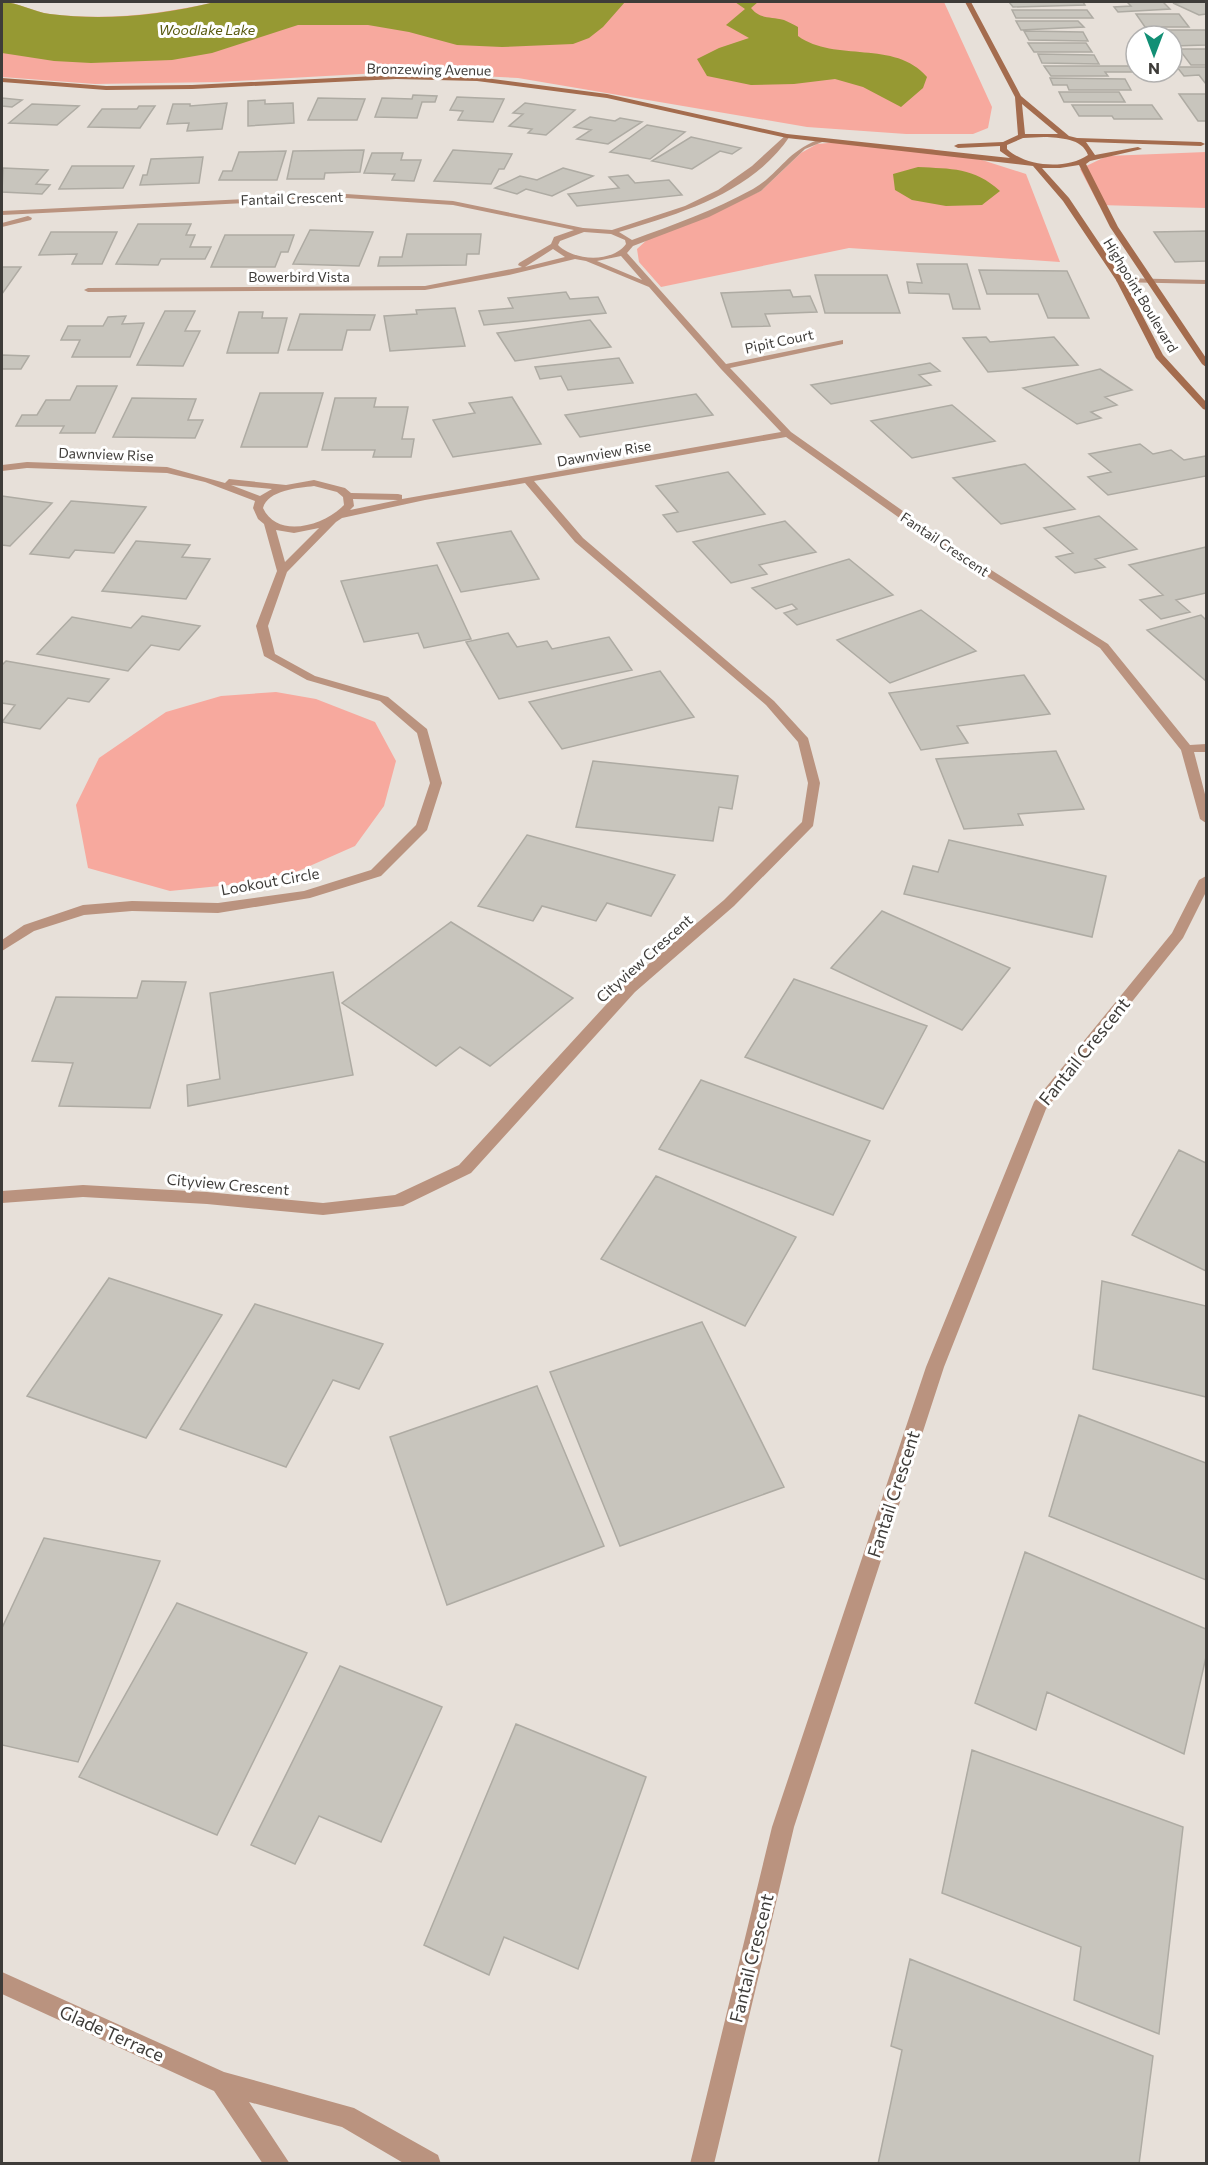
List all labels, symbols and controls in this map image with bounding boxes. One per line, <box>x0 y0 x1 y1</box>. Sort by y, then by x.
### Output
water label: Woodlake Lake <box>159 21 256 38</box>
north arrow <box>1124 24 1184 84</box>
street label: Bronzewing Avenue <box>367 59 491 79</box>
text: N <box>1148 60 1160 79</box>
street label: Fantail Crescent <box>240 188 344 208</box>
street label: Highpoint Boulevard <box>1100 235 1182 355</box>
street label: Bowerbird Vista <box>248 268 350 285</box>
street label: Pipit Court <box>743 325 815 357</box>
street label: Dawnview Rise <box>556 436 652 470</box>
street label: Dawnview Rise <box>58 444 154 464</box>
street label: Fantail Crescent <box>898 508 993 580</box>
street label: Lookout Circle <box>219 863 321 899</box>
street label: Cityview Crescent <box>592 910 696 1006</box>
street label: Fantail Crescent <box>1034 993 1134 1109</box>
street label: Cityview Crescent <box>166 1170 290 1198</box>
street label: Fantail Crescent <box>862 1428 924 1560</box>
street label: Fantail Crescent <box>724 1891 778 2025</box>
street label: Glade Terrace <box>56 2000 168 2066</box>

